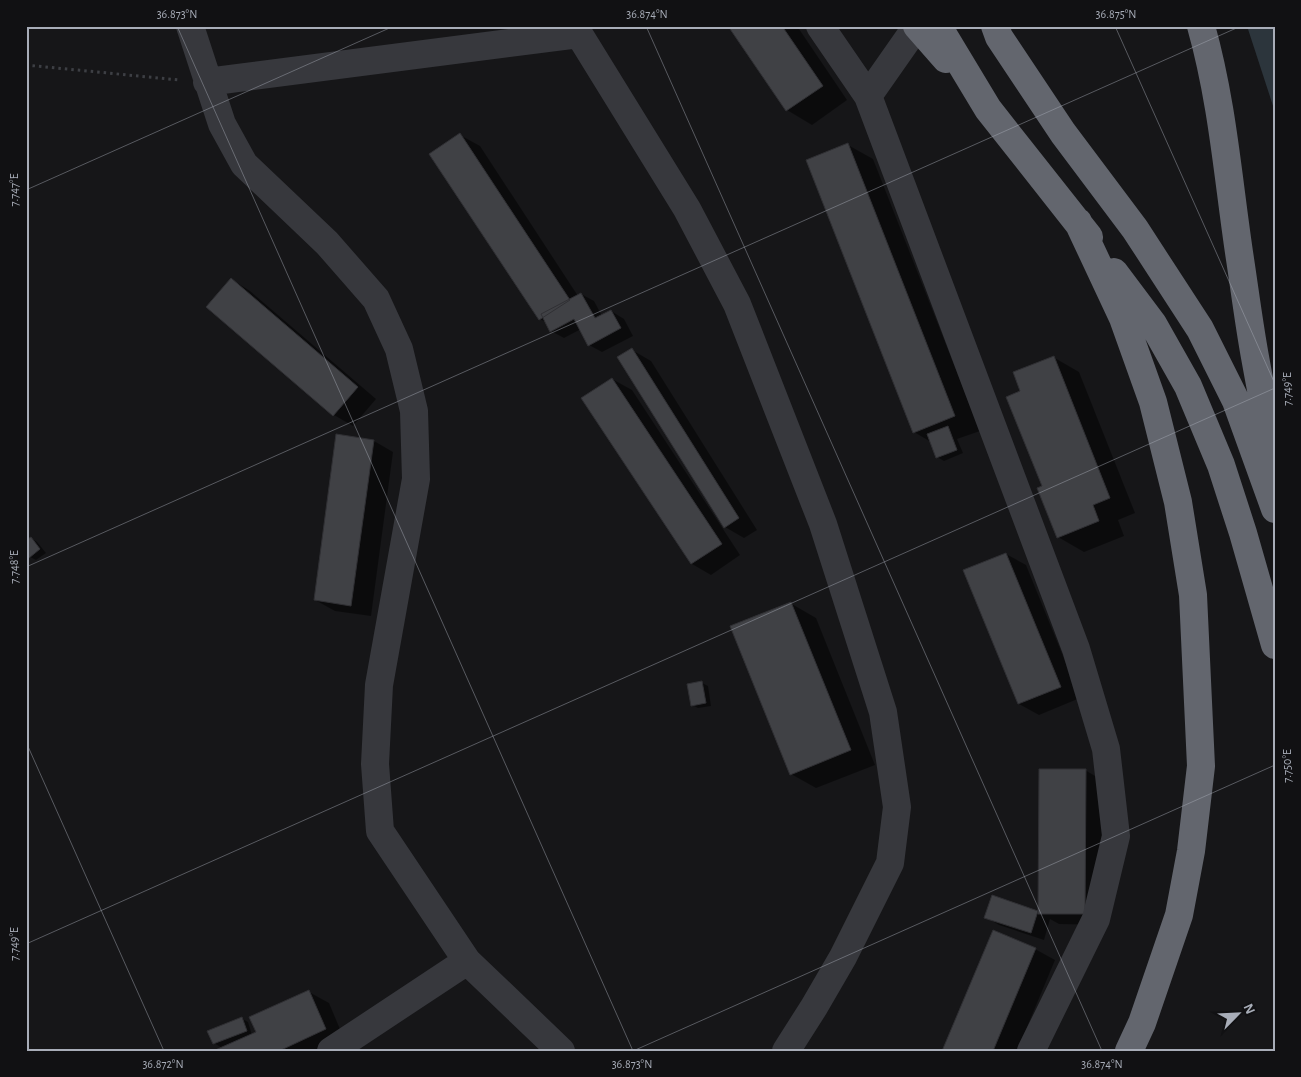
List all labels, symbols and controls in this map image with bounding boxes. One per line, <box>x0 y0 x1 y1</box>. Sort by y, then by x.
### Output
text: 36.873°N <box>157 8 197 20</box>
text: 36.874°N <box>626 8 668 20</box>
text: 36.875°N <box>1096 8 1136 20</box>
text: 7.747°E <box>8 173 20 206</box>
text: 7.749°E <box>1281 372 1293 406</box>
text: 7.748°E <box>8 550 20 584</box>
text: 7.750°E <box>1281 749 1293 783</box>
text: 7.749°E <box>8 927 20 961</box>
north arrow <box>1214 990 1264 1040</box>
text: N <box>1241 1002 1257 1016</box>
text: 36.872°N <box>142 1058 184 1070</box>
text: 36.873°N <box>612 1058 652 1070</box>
text: 36.874°N <box>1081 1058 1123 1070</box>

